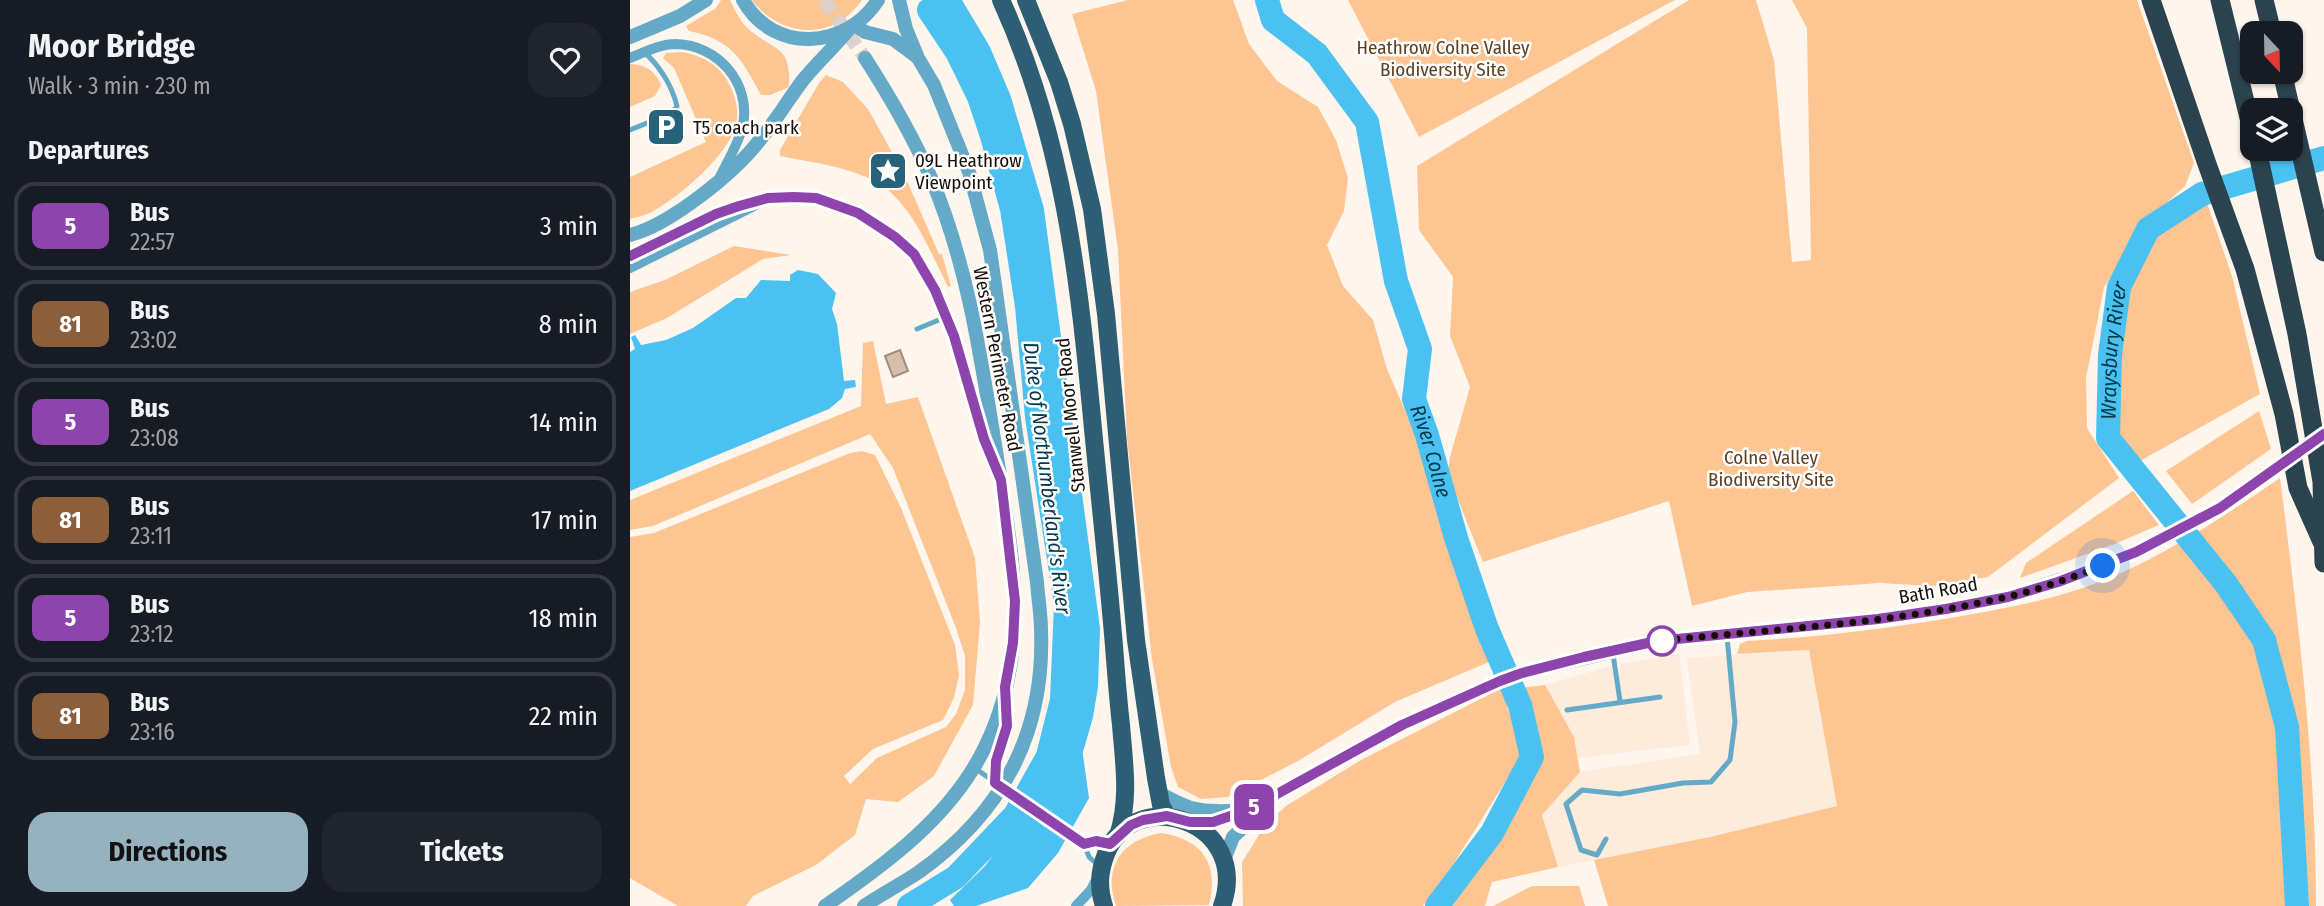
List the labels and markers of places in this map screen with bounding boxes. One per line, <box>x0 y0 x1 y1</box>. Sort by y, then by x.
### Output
parking icon: T5 coach park <box>645 106 687 148</box>
place label: T5 coach park <box>693 116 799 139</box>
place label: 09L Heathrow Viewpoint <box>915 149 1022 194</box>
place icon: 09L Heathrow Viewpoint <box>867 150 909 192</box>
unlabelled marker <box>1647 626 1677 656</box>

